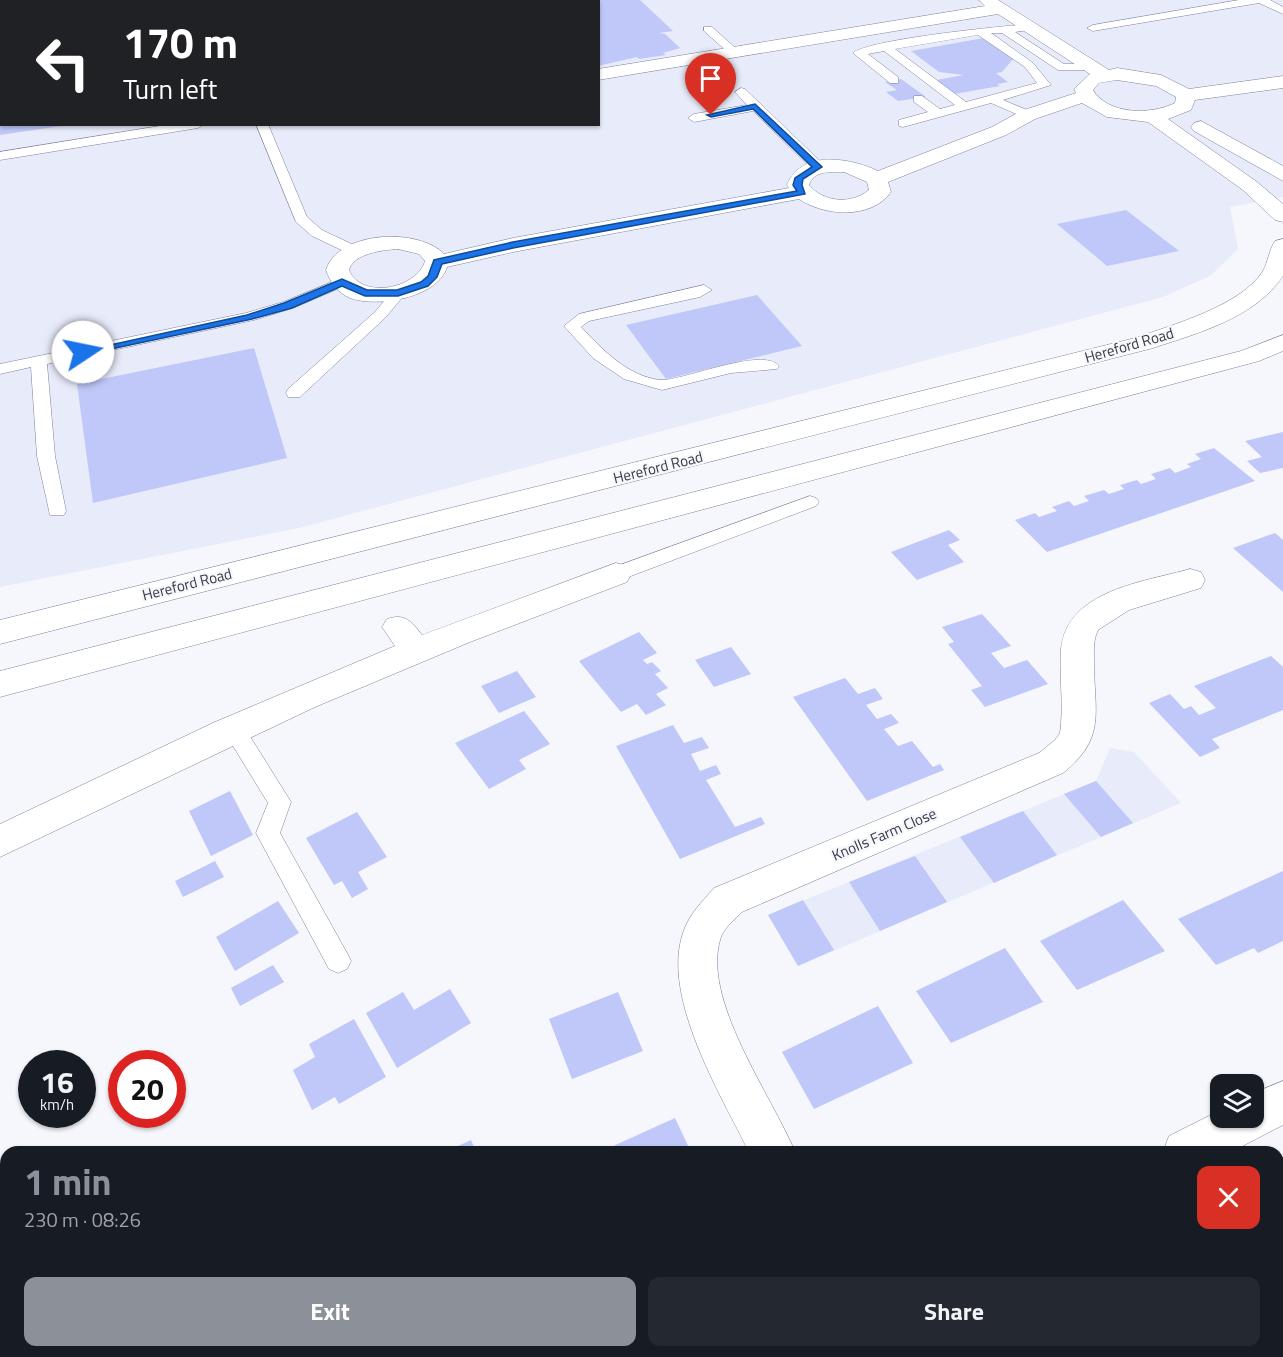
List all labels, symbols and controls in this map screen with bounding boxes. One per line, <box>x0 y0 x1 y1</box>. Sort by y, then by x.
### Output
text: 170 m <box>123 10 238 74</box>
icon: left <box>24 24 102 102</box>
pin <box>685 53 736 115</box>
icon: arrive <box>694 62 727 95</box>
text: Turn left <box>123 68 217 109</box>
position arrow <box>51 320 115 384</box>
street label: Hereford Road <box>1082 321 1176 369</box>
street label: Hereford Road <box>611 445 705 489</box>
street label: Hereford Road <box>140 562 234 606</box>
street label: Knolls Farm Close <box>828 802 940 866</box>
speed limit sign: 20 <box>108 1050 186 1128</box>
text: 16 <box>40 1059 74 1105</box>
map controls <box>1210 1074 1264 1128</box>
button: layers <box>1210 1074 1264 1128</box>
text: km/h <box>40 1093 74 1116</box>
text: 1 min <box>24 1154 111 1209</box>
button: close <box>1197 1166 1260 1229</box>
text: 230 m · 08:26 <box>24 1204 141 1235</box>
button: Exit <box>24 1277 636 1346</box>
button: Share <box>648 1277 1260 1346</box>

